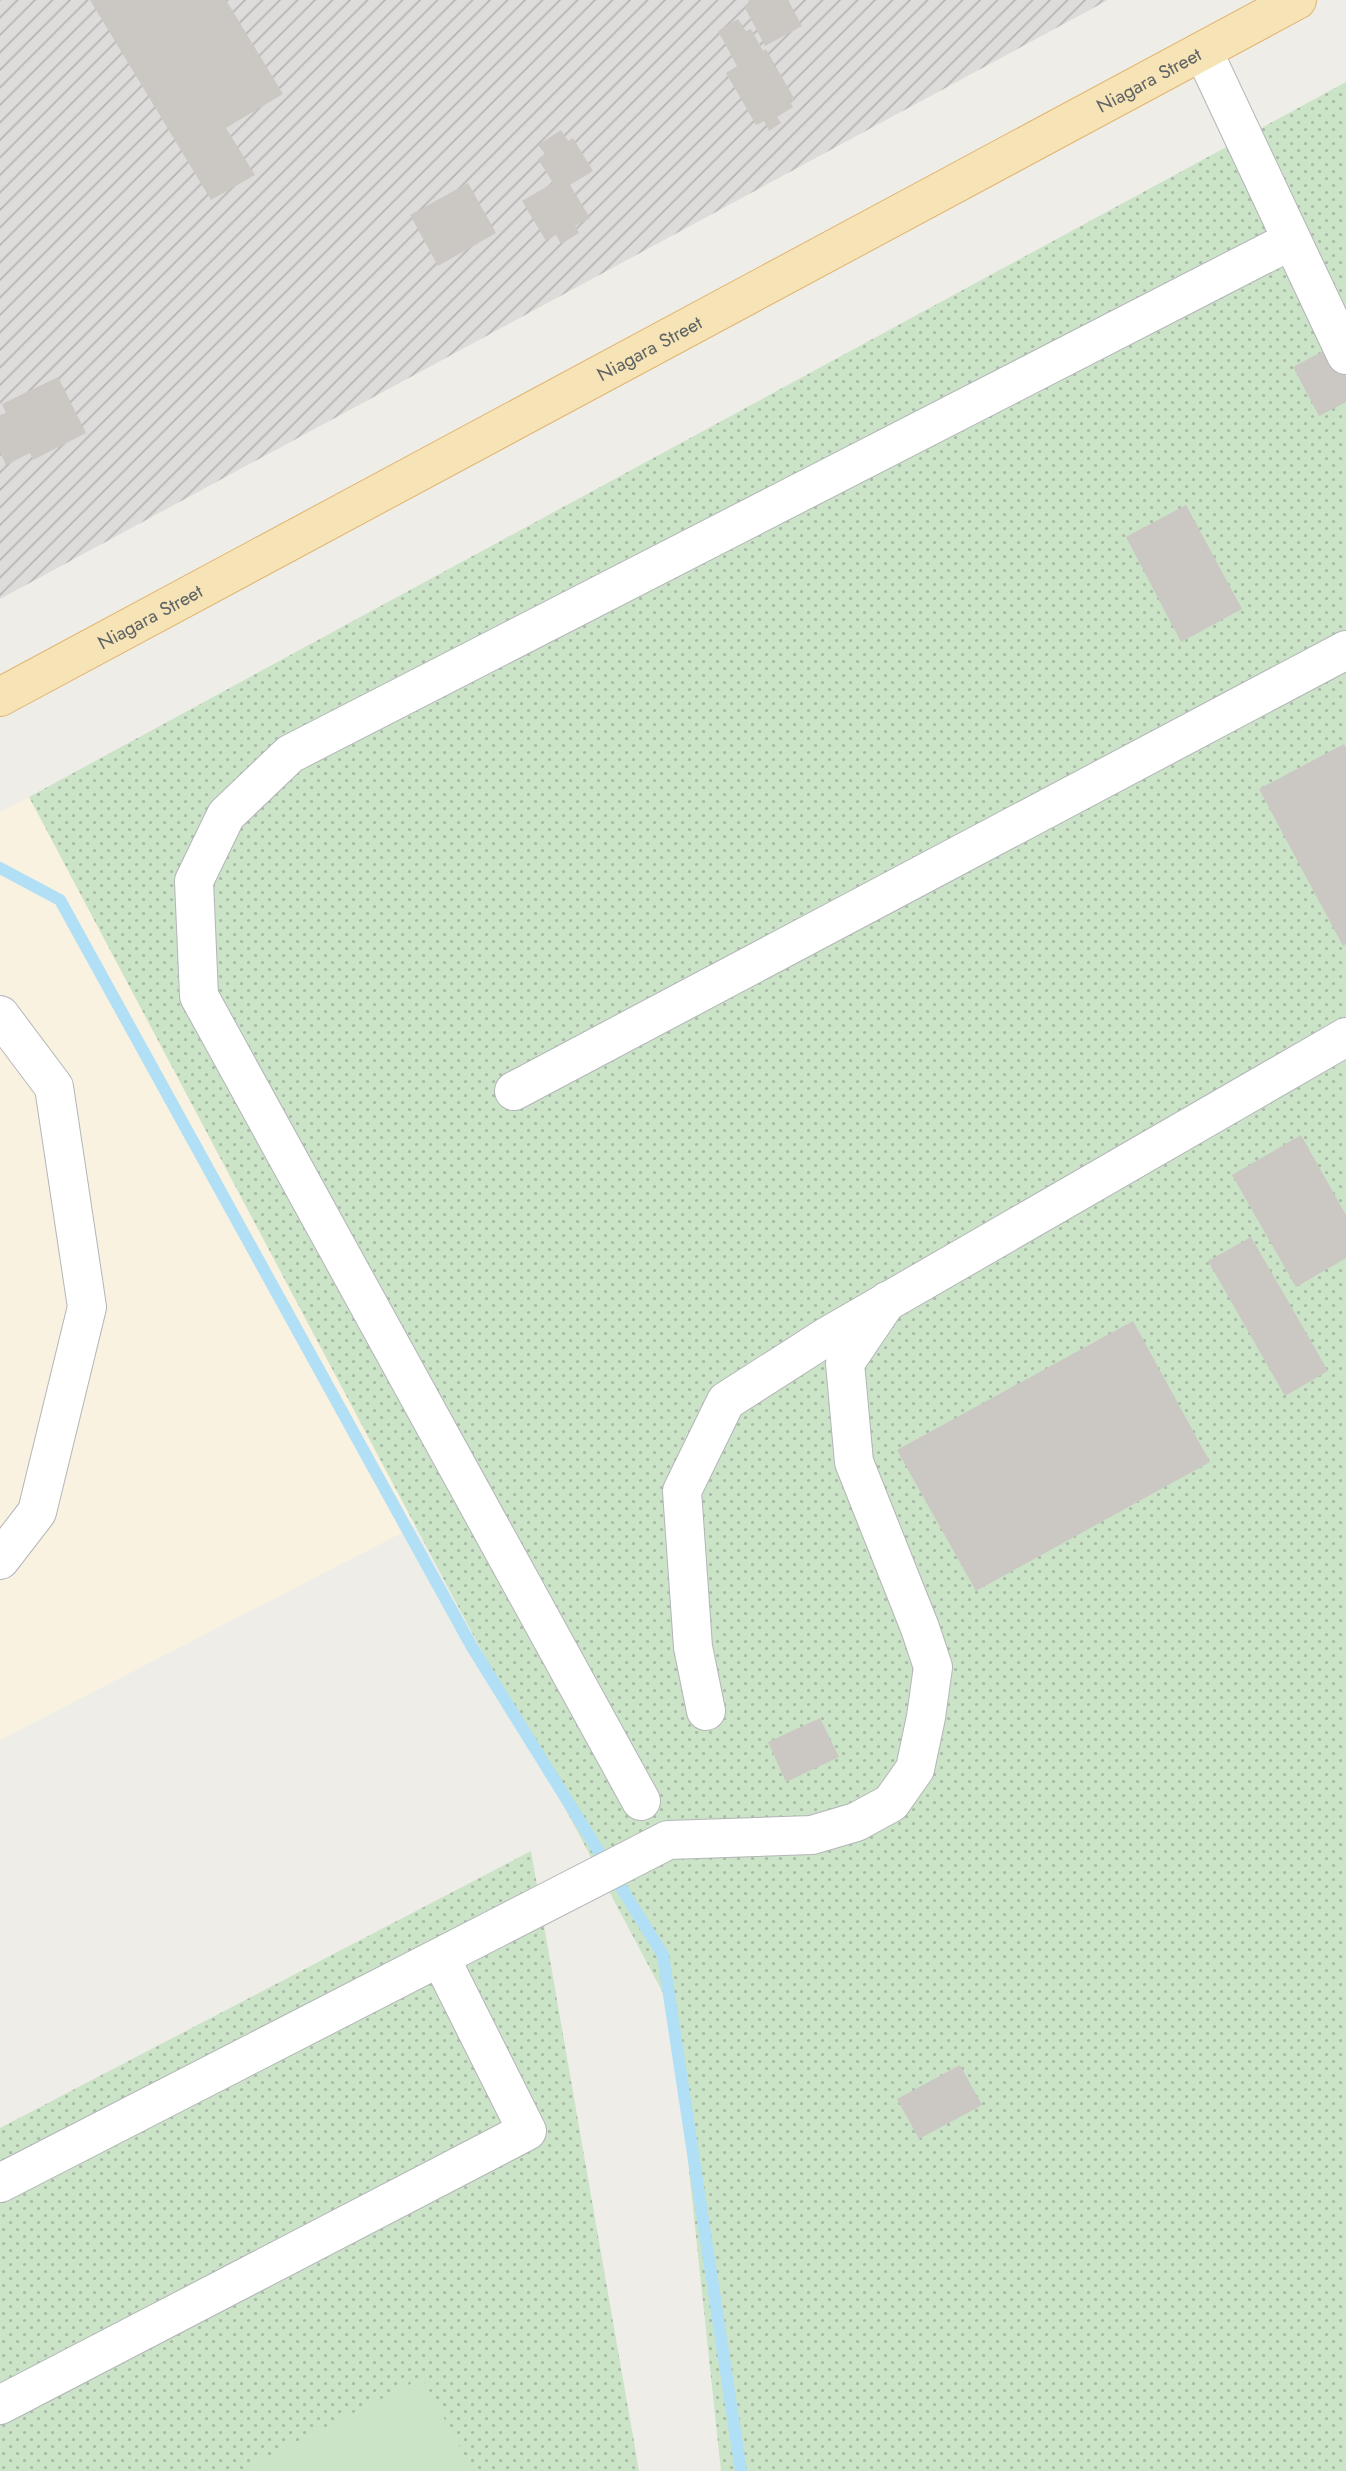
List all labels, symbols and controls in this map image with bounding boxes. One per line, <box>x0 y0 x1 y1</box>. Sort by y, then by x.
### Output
street label: Niagara Street <box>1091 40 1206 119</box>
street label: Niagara Street <box>592 309 707 387</box>
street label: Niagara Street <box>92 577 207 656</box>

